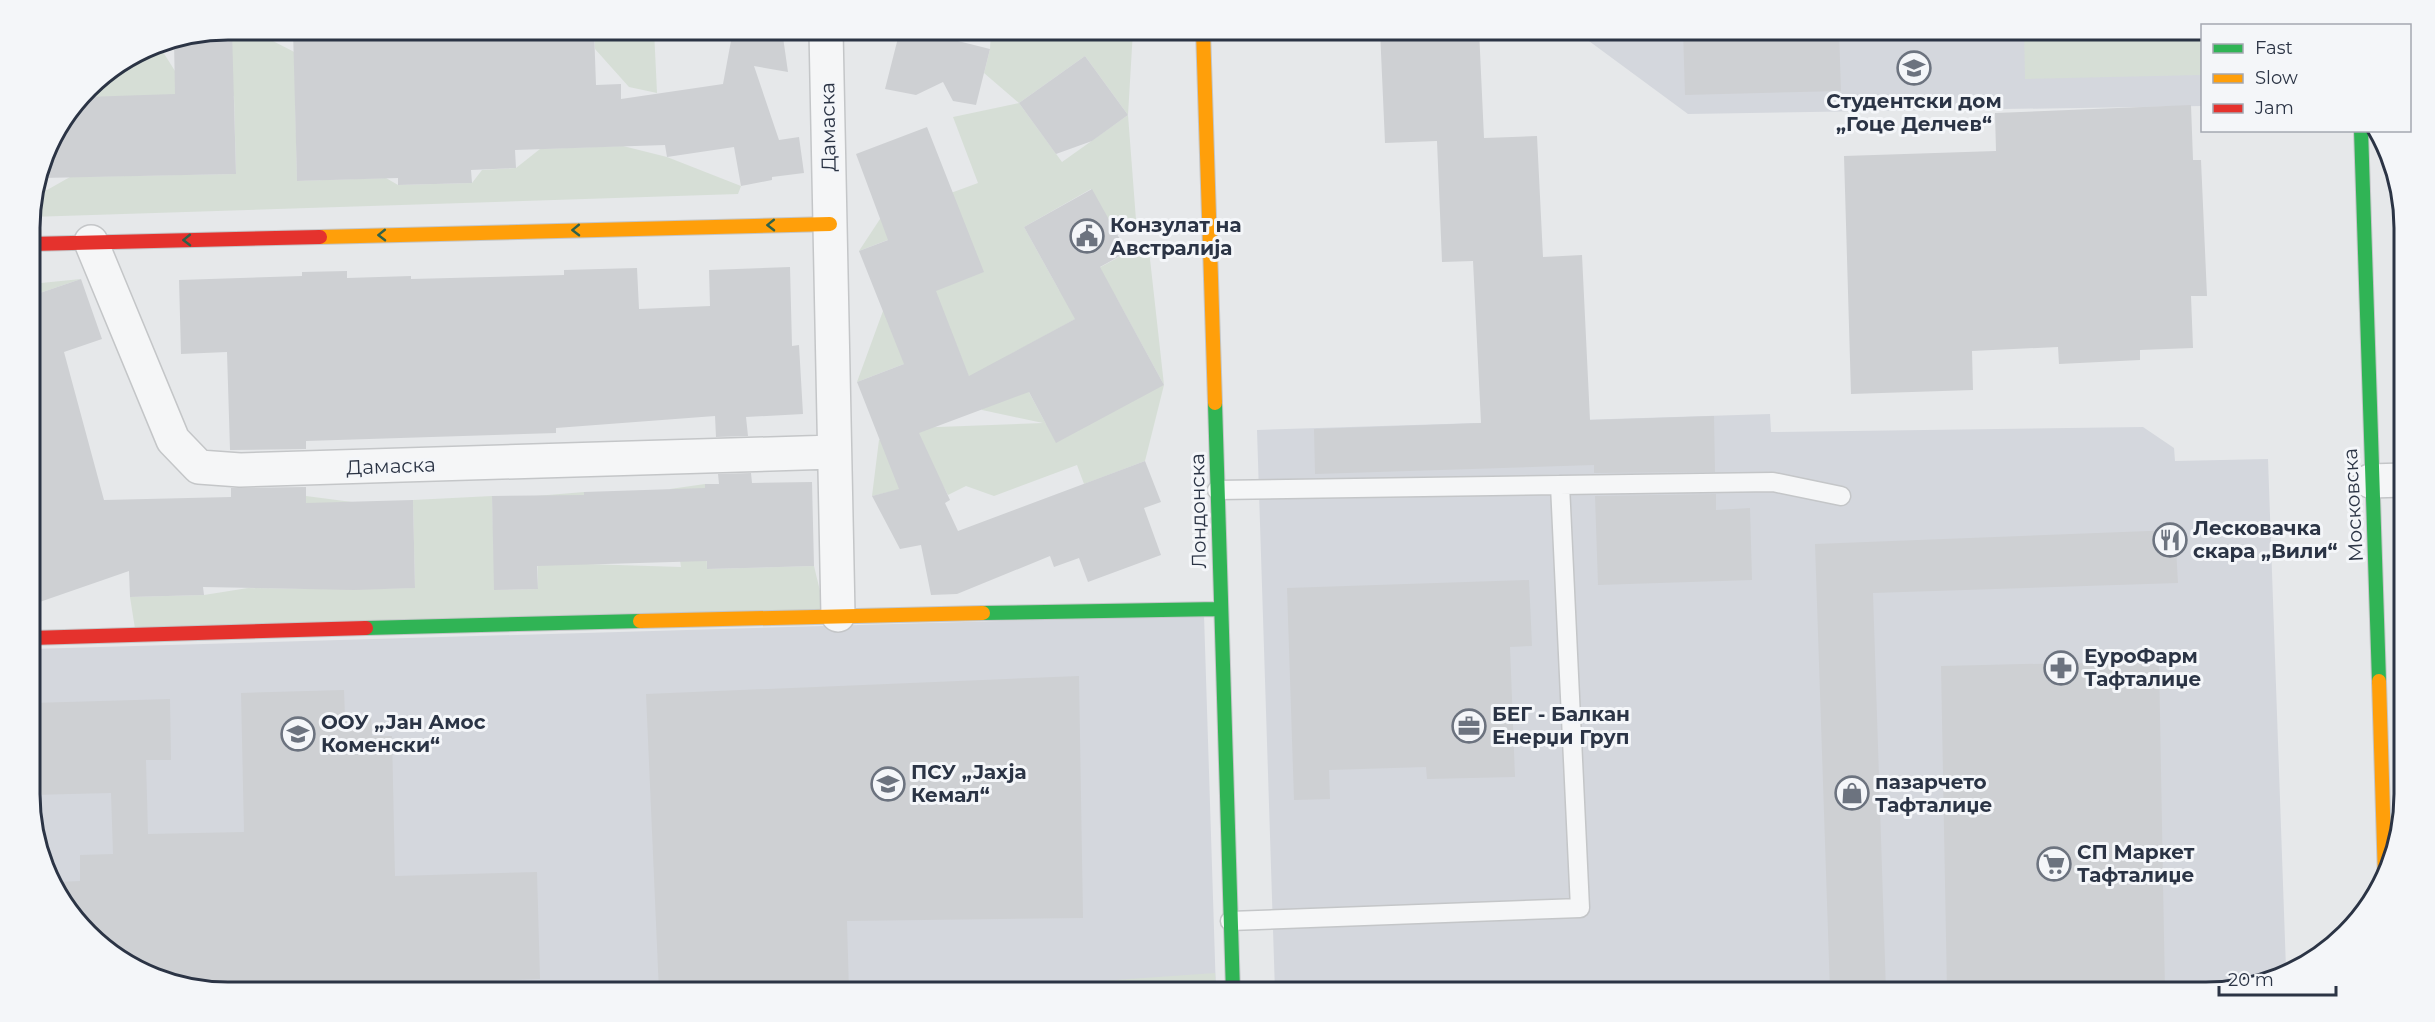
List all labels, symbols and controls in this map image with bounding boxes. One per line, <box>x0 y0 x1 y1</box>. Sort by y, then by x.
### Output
legend <box>2201 24 2411 132</box>
text: Fast <box>2255 37 2293 59</box>
school or university icon: Студентски дом „Гоце Делчев“ <box>1896 50 1932 86</box>
text: Slow <box>2255 67 2298 89</box>
street label: Дамаска <box>815 82 841 172</box>
place label: Студентски дом „Гоце Делчев“ <box>1826 89 2002 136</box>
text: Jam <box>2254 97 2294 119</box>
place label: Конзулат на Австралија <box>1110 213 1242 260</box>
public building icon: Конзулат на Австралија <box>1069 218 1105 254</box>
one-way arrow <box>767 219 776 231</box>
one-way arrow <box>572 224 581 236</box>
one-way arrow <box>377 229 386 241</box>
one-way arrow <box>182 234 191 246</box>
street label: Московска <box>2338 448 2368 562</box>
street label: Дамаска <box>346 452 436 480</box>
street label: Лондонска <box>1185 453 1211 569</box>
place label: Лесковачка скара „Вили“ <box>2193 516 2338 563</box>
restaurant icon: Лесковачка скара „Вили“ <box>2152 522 2188 558</box>
place label: ЕуроФарм Тафталиџе <box>2084 644 2201 691</box>
pharmacy icon: ЕуроФарм Тафталиџе <box>2043 650 2079 686</box>
place label: БЕГ - Балкан Енерџи Груп <box>1492 702 1630 749</box>
office icon: БЕГ - Балкан Енерџи Груп <box>1451 708 1487 744</box>
place label: ООУ „Јан Амос Коменски“ <box>321 710 486 757</box>
school or university icon: ООУ „Јан Амос Коменски“ <box>280 716 316 752</box>
place label: ПСУ „Јахја Кемал“ <box>911 760 1027 807</box>
school or university icon: ПСУ „Јахја Кемал“ <box>870 766 906 802</box>
place label: пазарчето Тафталиџе <box>1875 770 1992 817</box>
shop icon: пазарчето Тафталиџе <box>1834 775 1870 811</box>
place label: СП Маркет Тафталиџе <box>2077 840 2195 887</box>
supermarket icon: СП Маркет Тафталиџе <box>2036 846 2072 882</box>
scale bar <box>2219 959 2336 997</box>
text: 20 m <box>2228 969 2274 991</box>

